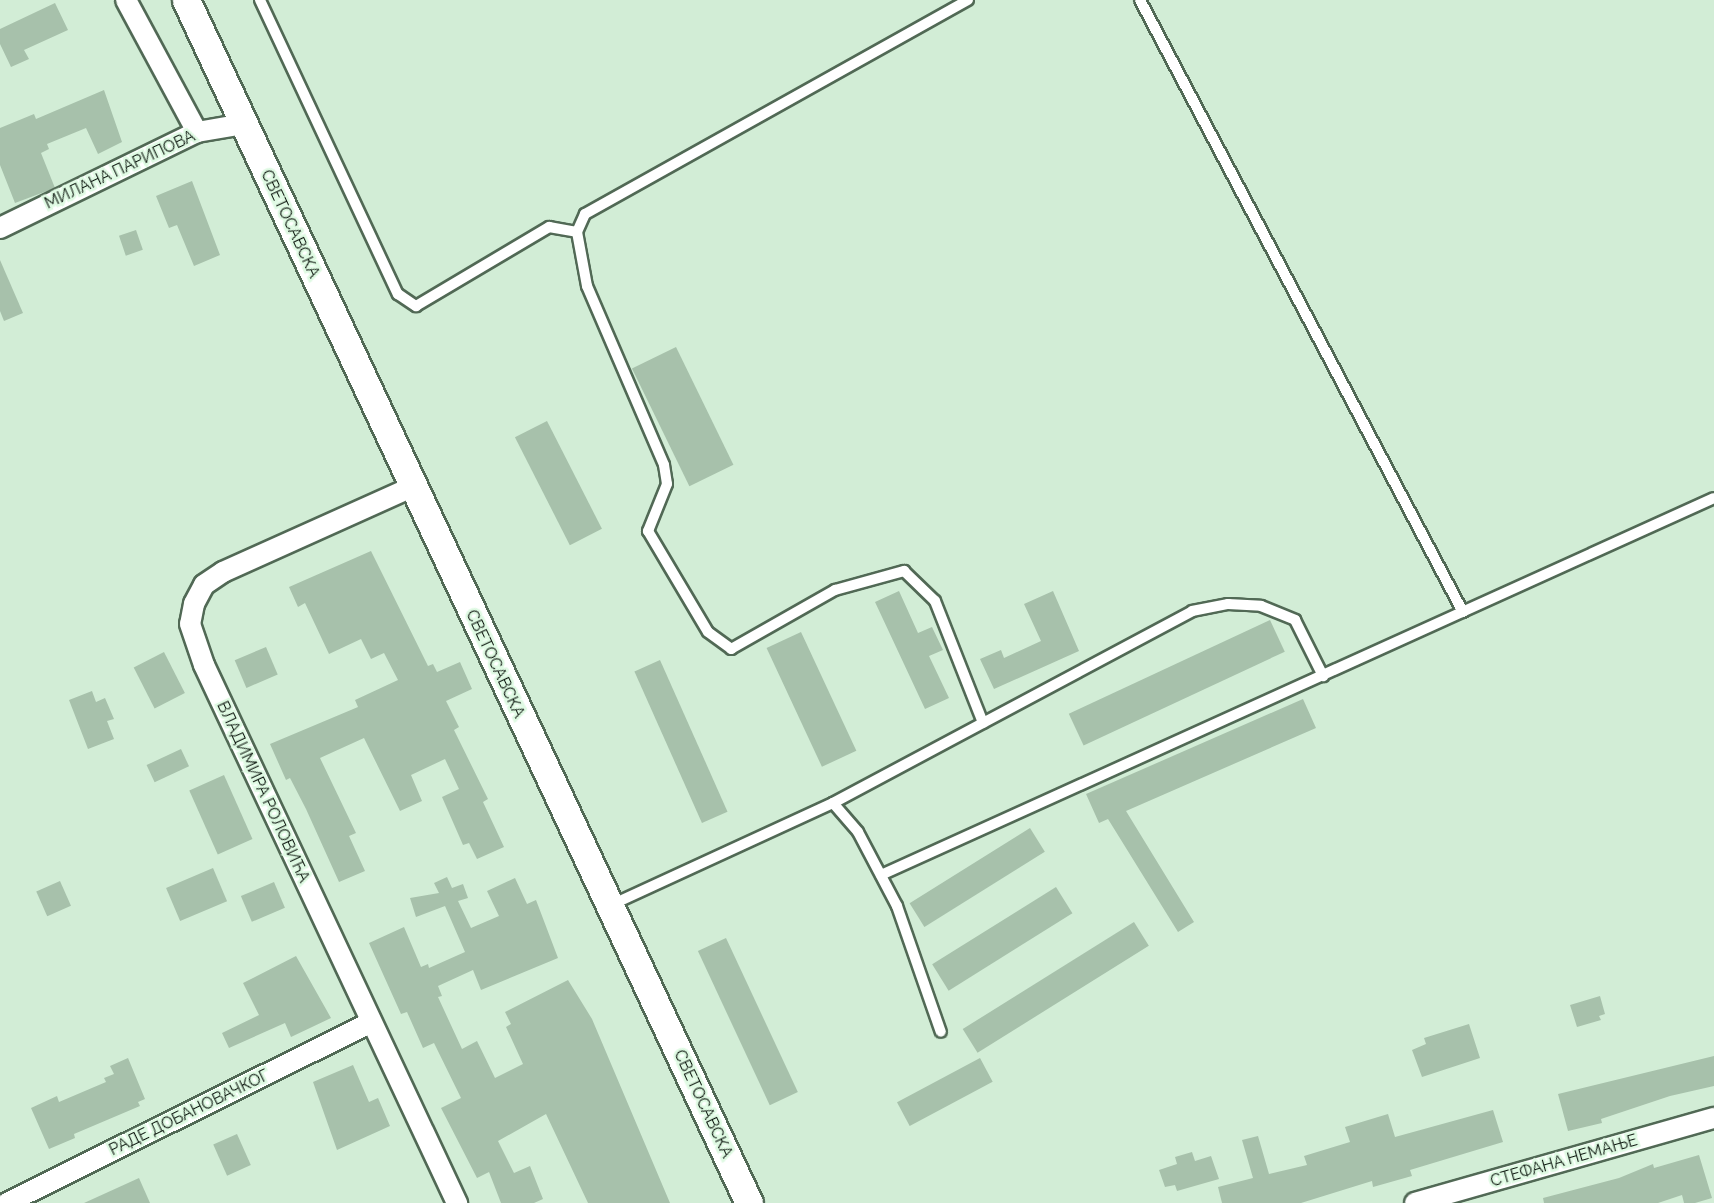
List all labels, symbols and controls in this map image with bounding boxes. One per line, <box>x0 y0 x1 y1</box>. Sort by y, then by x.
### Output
street label: МИЛАНА ПАРИПОВА <box>41 127 199 213</box>
street label: СВЕТОСАВСКА <box>257 167 323 281</box>
street label: СВЕТОСАВСКА <box>462 607 528 721</box>
street label: ВЛАДИМИРА РОЛОВИЋА <box>212 698 314 886</box>
street label: СВЕТОСАВСКА <box>670 1047 736 1161</box>
street label: РАДЕ ДОБАНОВАЧКОГ <box>106 1066 272 1160</box>
street label: СТЕФАНА НЕМАЊЕ <box>1488 1131 1640 1191</box>

